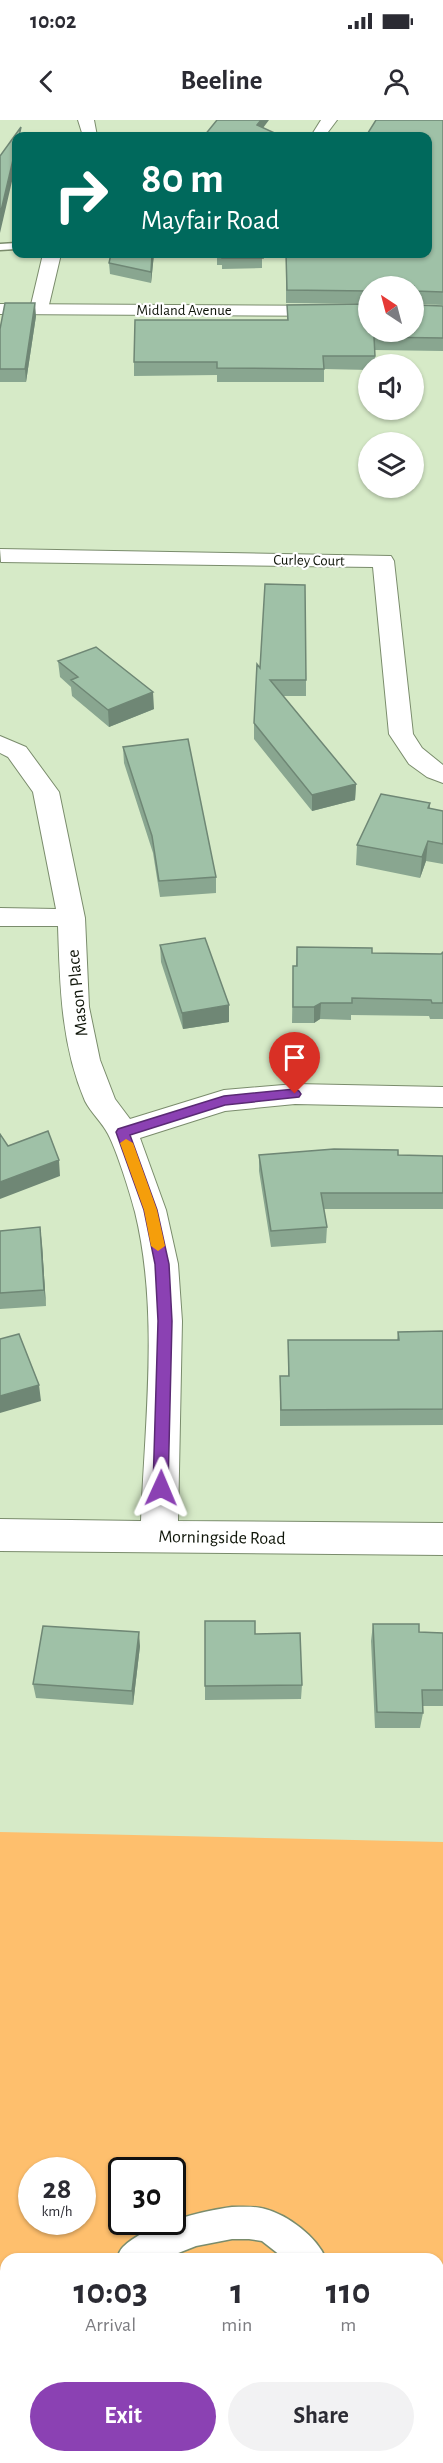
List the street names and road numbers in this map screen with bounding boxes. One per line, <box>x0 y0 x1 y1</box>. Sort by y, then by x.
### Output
street label: Midland Avenue <box>136 303 232 318</box>
street label: Curley Court <box>273 552 345 569</box>
street label: Mason Place <box>64 949 92 1037</box>
street label: Morningside Road <box>158 1528 286 1548</box>

